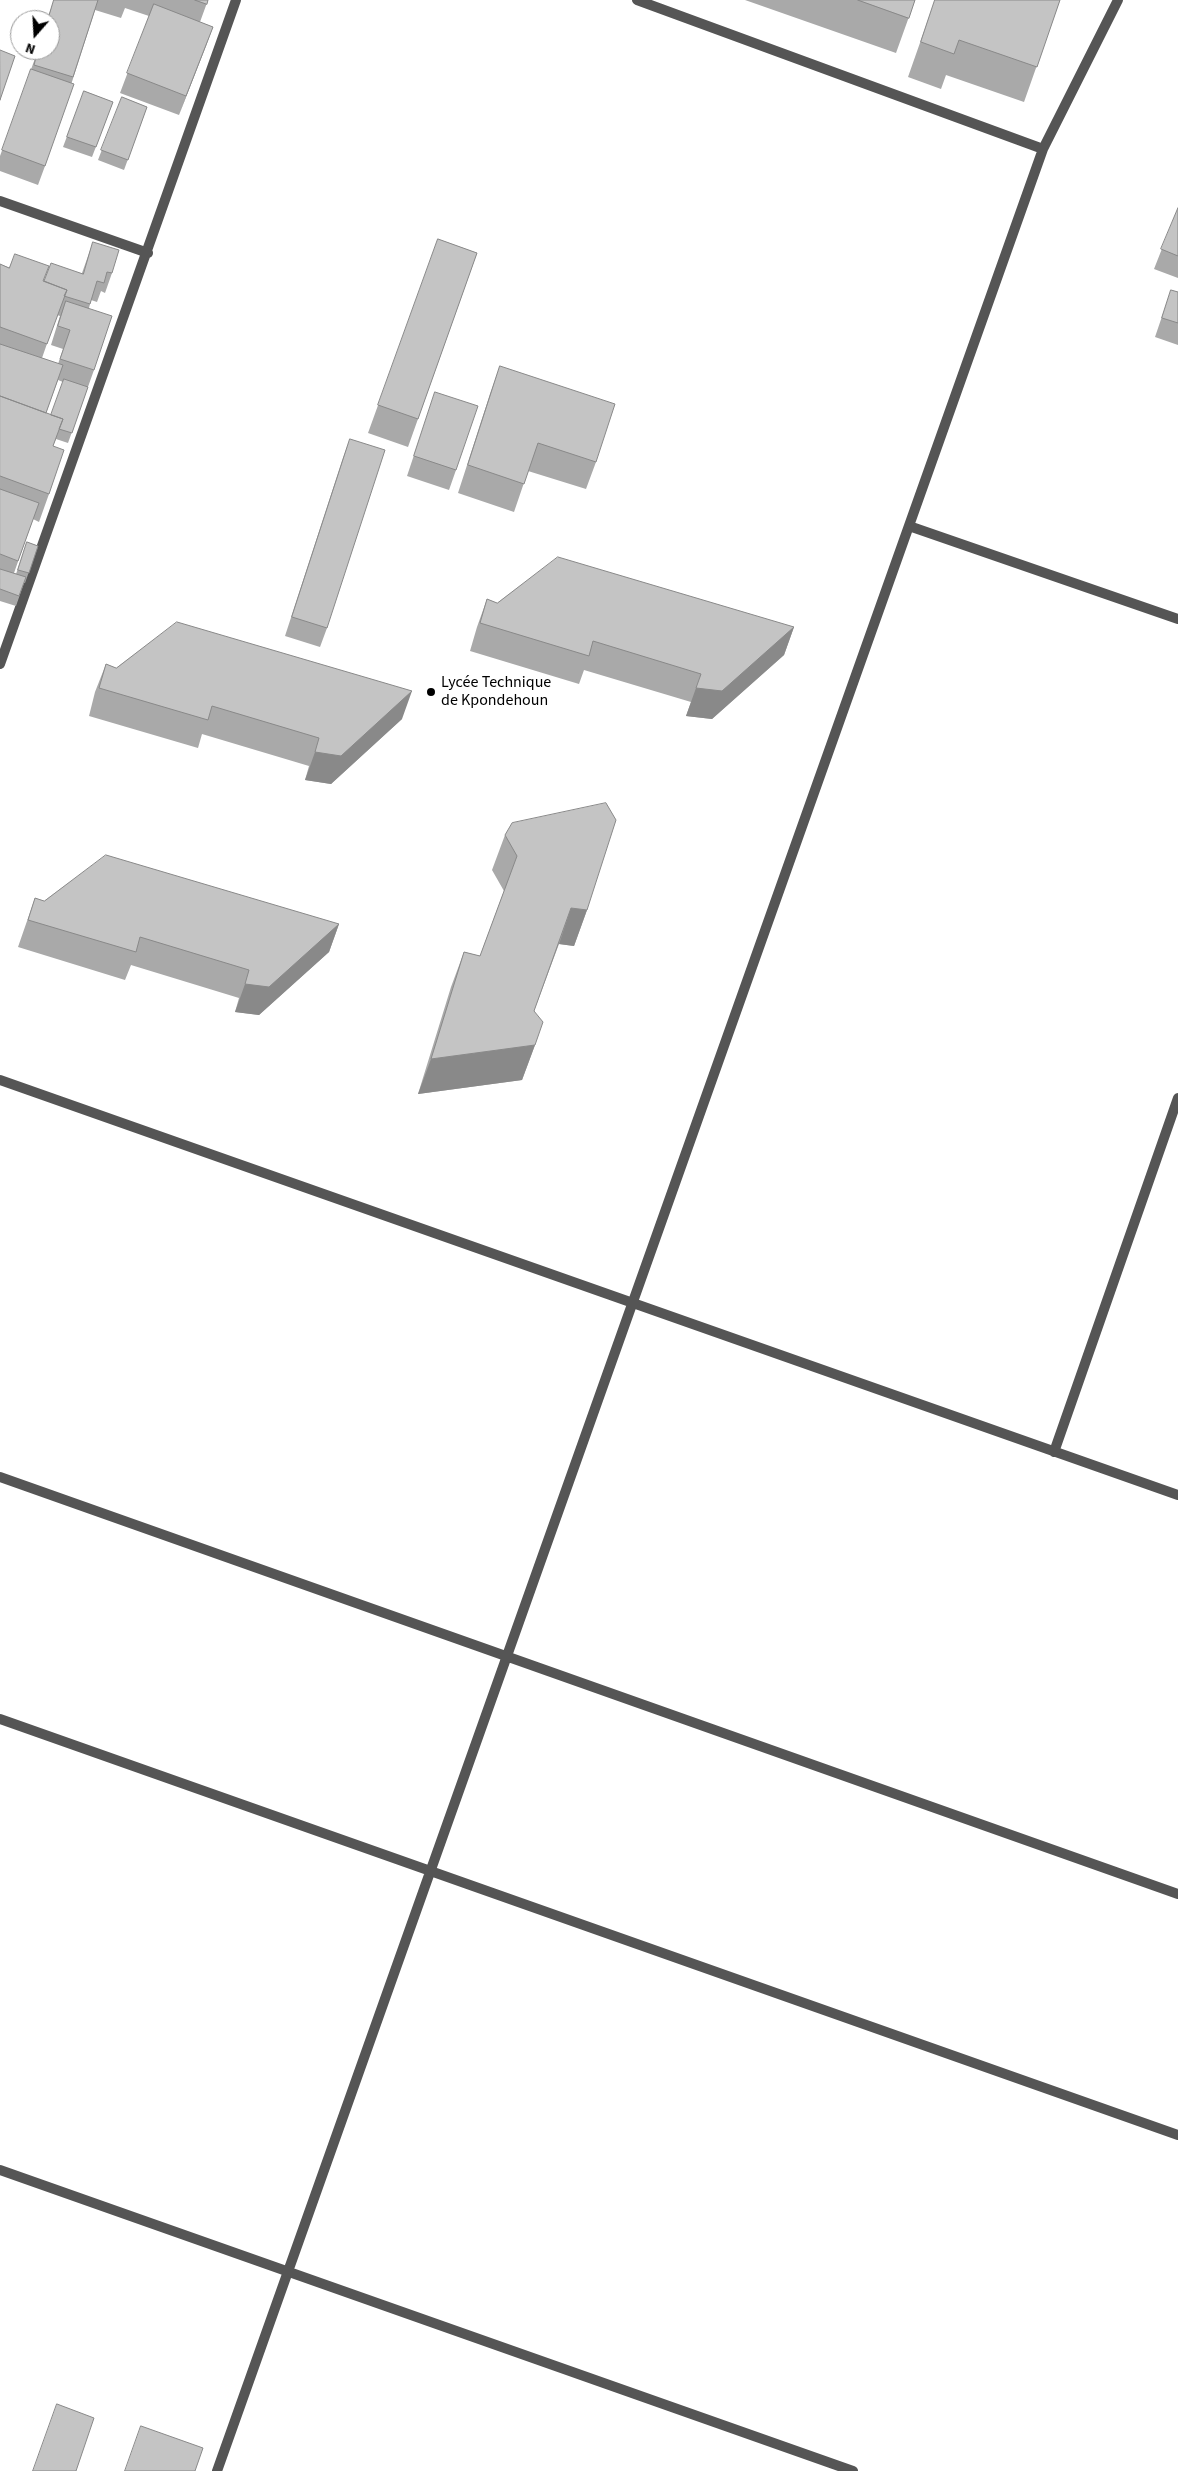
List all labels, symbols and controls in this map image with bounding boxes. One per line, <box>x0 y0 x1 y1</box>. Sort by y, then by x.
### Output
north arrow <box>10 10 60 60</box>
text: N <box>23 37 38 59</box>
place label: Lycée Technique de Kpondehoun <box>441 673 551 711</box>
marker: Lycée Technique de Kpondehoun <box>425 686 437 698</box>

